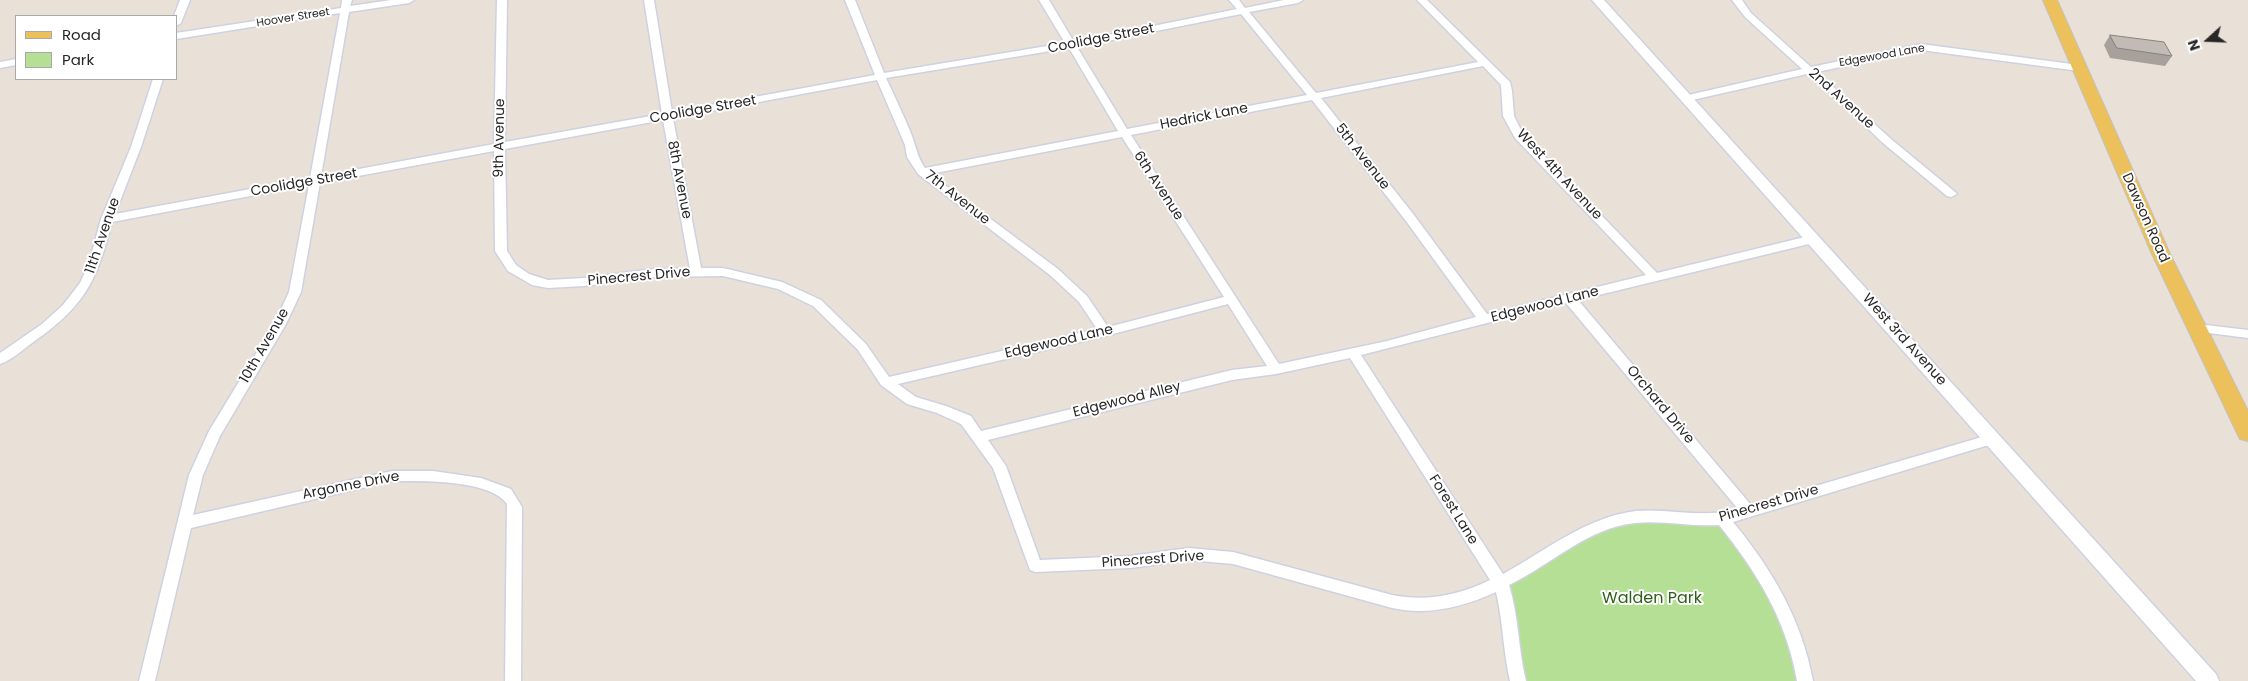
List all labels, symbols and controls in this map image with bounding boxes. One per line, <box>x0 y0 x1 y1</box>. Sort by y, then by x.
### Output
street label: Hoover Street <box>255 6 331 30</box>
legend <box>15 15 178 80</box>
north arrow <box>2183 15 2233 65</box>
street label: Coolidge Street <box>1046 20 1156 58</box>
text: Road <box>62 24 101 45</box>
text: N <box>2183 37 2205 53</box>
street label: Edgewood Lane <box>1838 42 1926 70</box>
text: Park <box>62 49 94 70</box>
street label: 2nd Avenue <box>1805 65 1877 133</box>
street label: Coolidge Street <box>648 92 758 128</box>
street label: 9th Avenue <box>491 98 509 178</box>
street label: Hedrick Lane <box>1159 100 1249 134</box>
street label: 5th Avenue <box>1331 121 1393 193</box>
street label: West 4th Avenue <box>1513 126 1605 224</box>
street label: 8th Avenue <box>663 140 695 220</box>
street label: 6th Avenue <box>1129 148 1187 224</box>
street label: Coolidge Street <box>249 165 359 201</box>
street label: 7th Avenue <box>921 167 993 229</box>
street label: Dawson Road <box>2118 171 2172 265</box>
street label: 11th Avenue <box>82 196 124 276</box>
street label: Pinecrest Drive <box>587 264 691 290</box>
street label: Edgewood Lane <box>1489 283 1601 327</box>
street label: West 3rd Avenue <box>1858 291 1950 389</box>
street label: 10th Avenue <box>237 306 293 386</box>
street label: Edgewood Lane <box>1003 321 1115 363</box>
street label: Orchard Drive <box>1622 363 1698 447</box>
street label: Edgewood Alley <box>1071 379 1183 421</box>
street label: Argonne Drive <box>301 468 401 504</box>
street label: Forest Lane <box>1425 472 1481 548</box>
street label: Pinecrest Drive <box>1717 482 1821 526</box>
street label: Pinecrest Drive <box>1101 548 1205 572</box>
park label: Walden Park <box>1602 589 1702 609</box>

